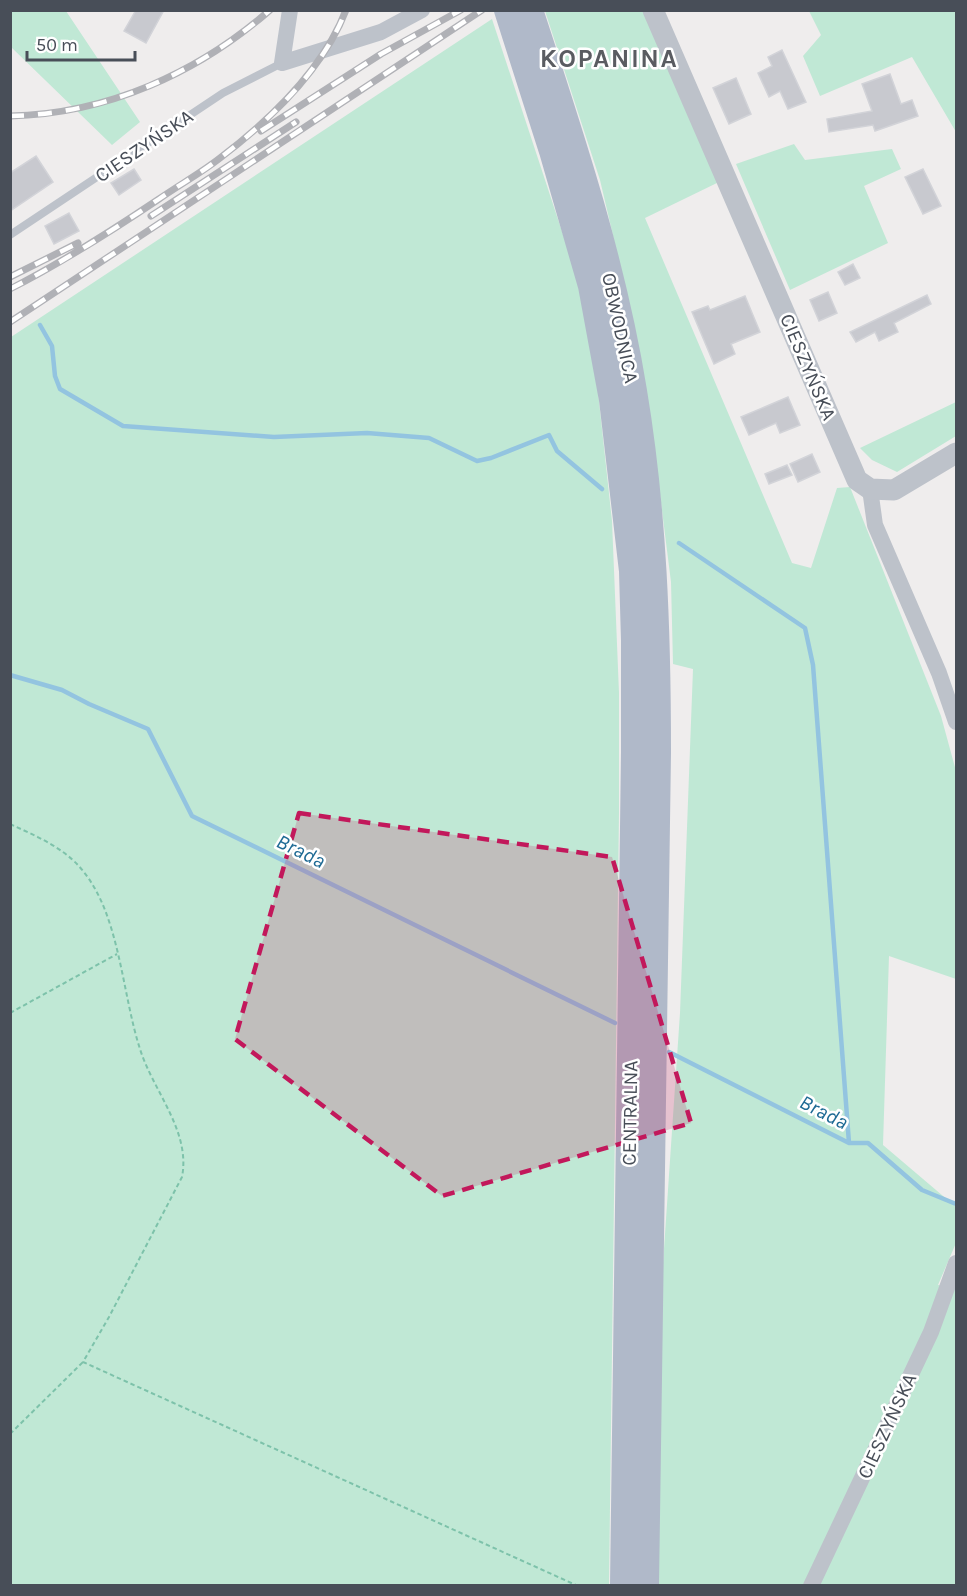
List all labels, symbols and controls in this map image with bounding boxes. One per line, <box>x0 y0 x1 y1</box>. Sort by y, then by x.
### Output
scale bar <box>27 24 135 62</box>
text: 50 m <box>36 34 78 56</box>
district label: KOPANINA <box>540 43 678 74</box>
street label: CIESZYŃSKA <box>90 104 197 187</box>
street label: OBWODNICA <box>597 271 643 385</box>
street label: CIESZYŃSKA <box>775 310 842 424</box>
water label: Brada <box>273 829 329 873</box>
street label: CENTRALNA <box>618 1060 642 1166</box>
water label: Brada <box>796 1090 852 1134</box>
street label: CIESZYŃSKA <box>852 1369 921 1482</box>

